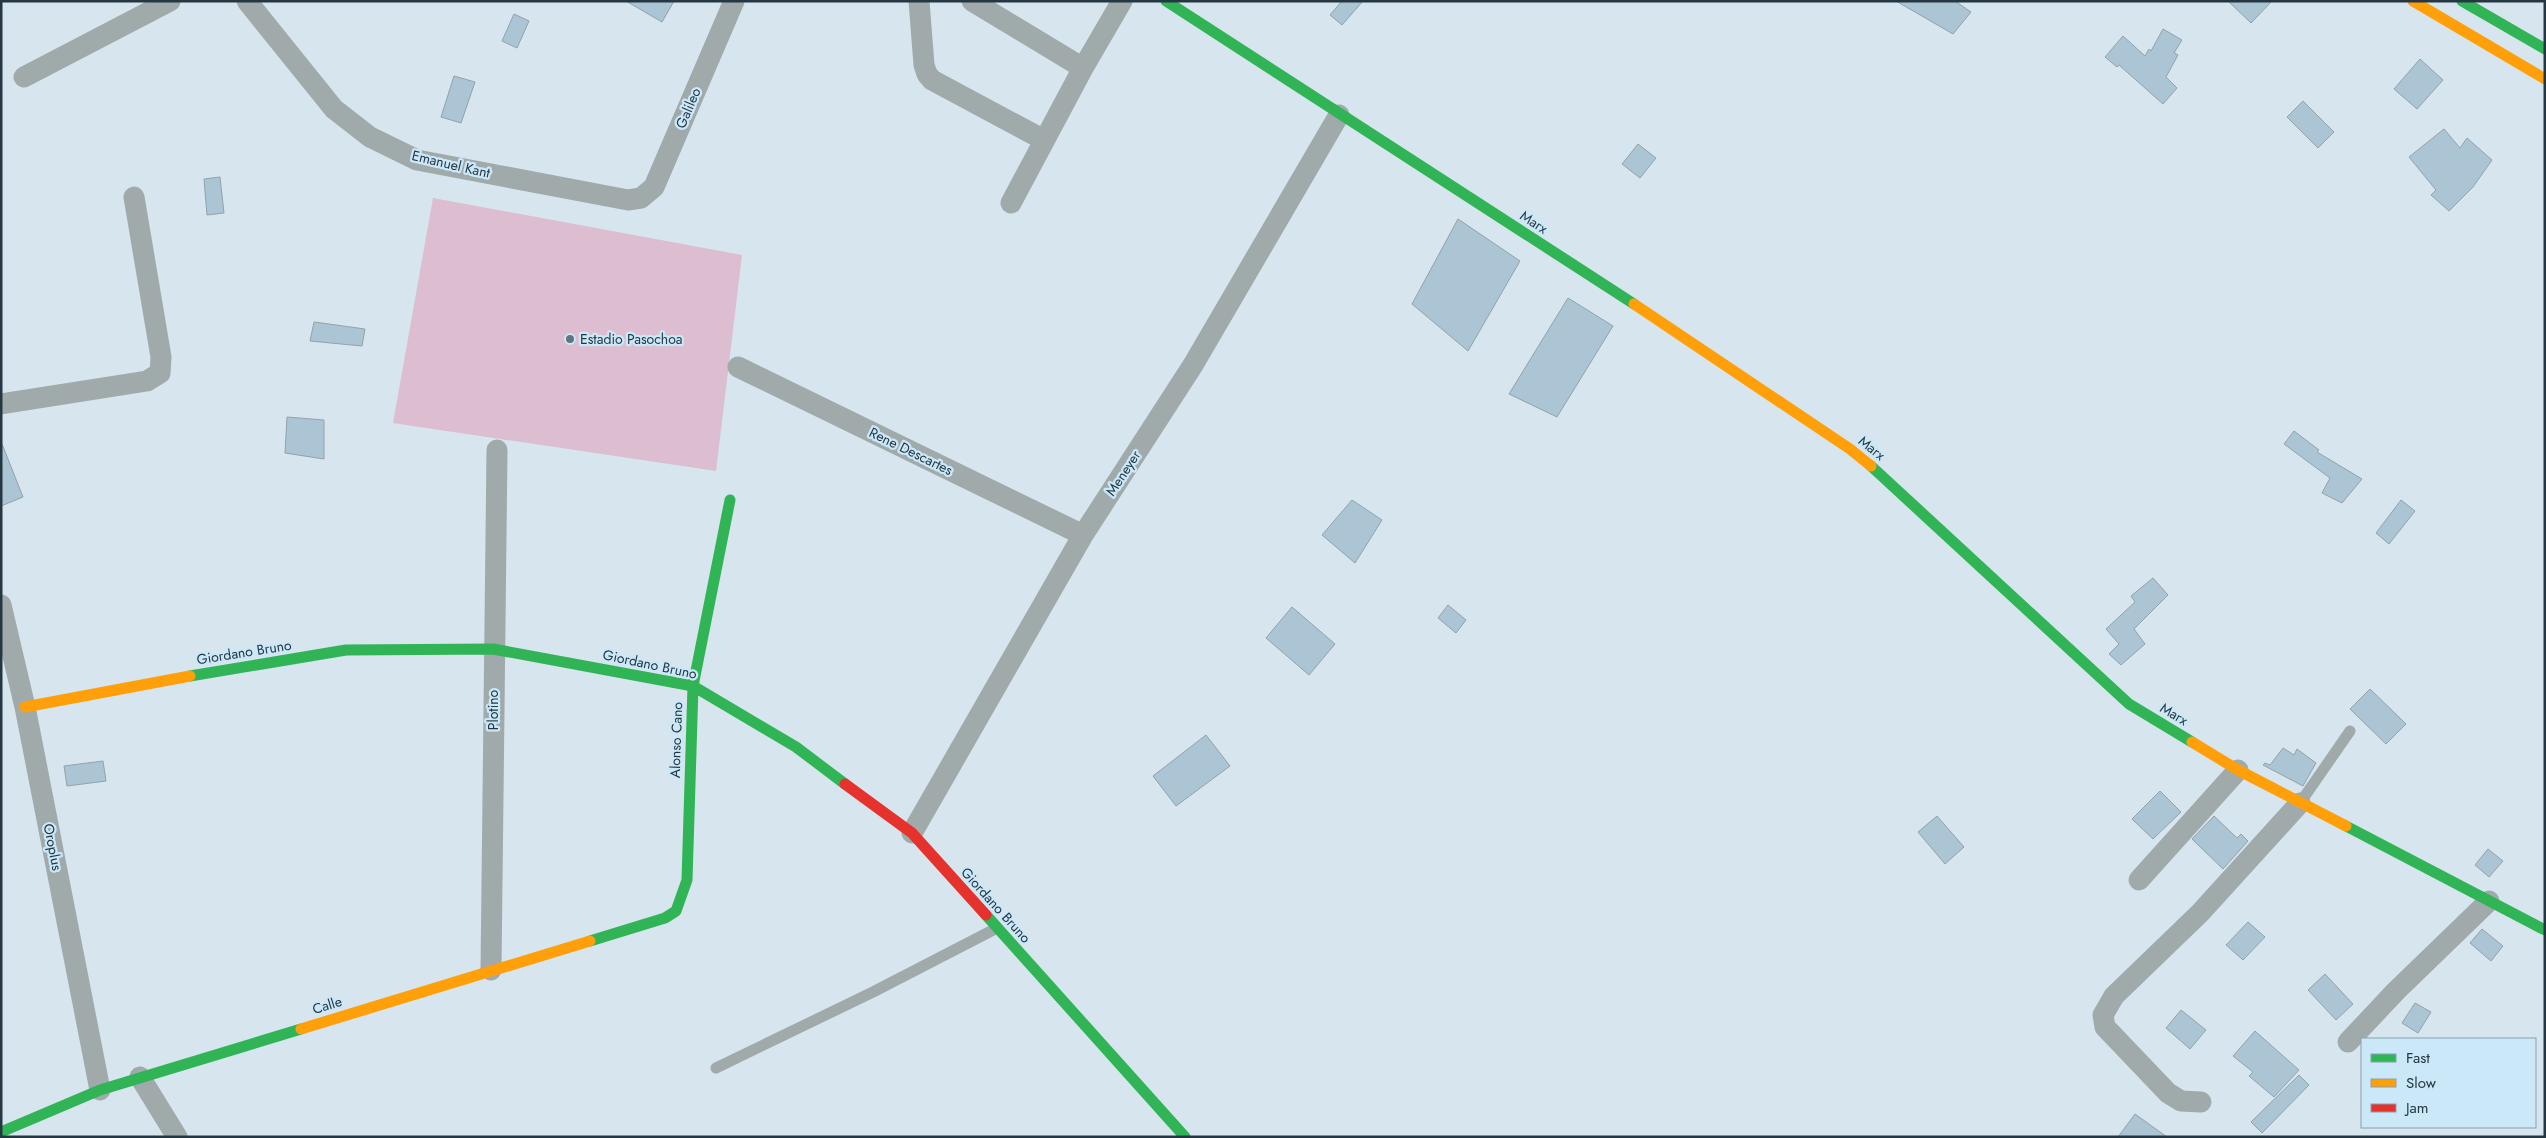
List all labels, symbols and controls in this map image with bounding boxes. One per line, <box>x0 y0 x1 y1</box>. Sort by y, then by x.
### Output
street label: Galileo <box>670 84 706 131</box>
street label: Emanuel Kant <box>410 145 493 183</box>
street label: Marx <box>1516 206 1552 238</box>
place label: Estadio Pasochoa <box>580 329 683 349</box>
marker: Estadio Pasochoa <box>564 333 576 345</box>
street label: Rene Descartes <box>866 422 956 480</box>
street label: Marx <box>1854 431 1890 465</box>
street label: Meneyer <box>1101 446 1145 500</box>
street label: Giordano Bruno <box>195 635 293 669</box>
street label: Giordano Bruno <box>601 644 699 684</box>
street label: Plotino <box>483 689 503 730</box>
street label: Marx <box>2156 698 2192 730</box>
street label: Alonso Cano <box>665 701 687 778</box>
street label: Oroplus <box>39 822 67 873</box>
street label: Giordano Bruno <box>957 863 1036 948</box>
street label: Calle <box>310 991 344 1019</box>
legend <box>2361 1038 2536 1128</box>
text: Fast <box>2406 1047 2430 1069</box>
text: Slow <box>2406 1072 2437 1094</box>
text: Jam <box>2404 1097 2429 1119</box>

